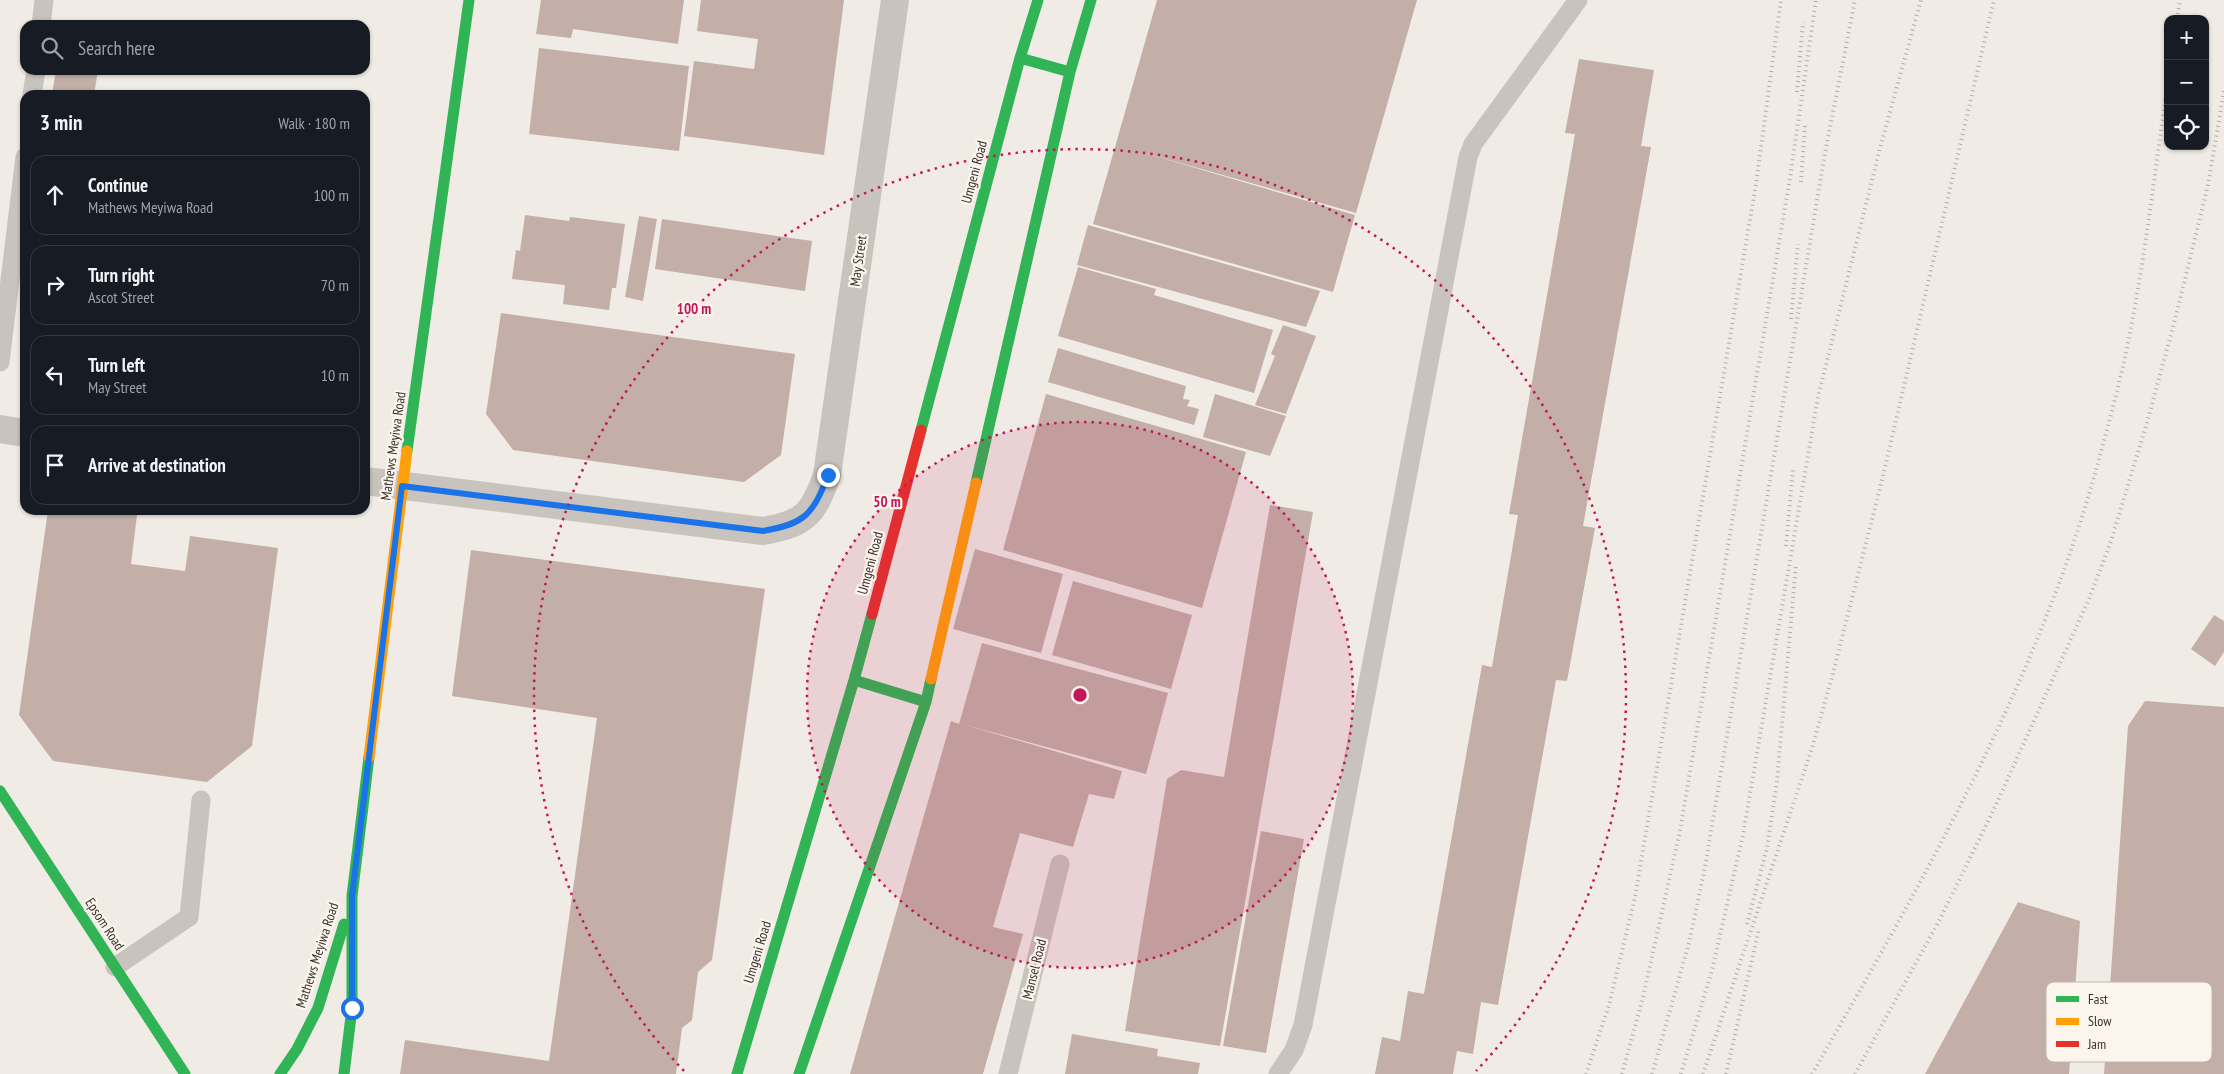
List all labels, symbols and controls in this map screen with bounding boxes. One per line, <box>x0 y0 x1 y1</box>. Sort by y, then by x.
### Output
map controls <box>2164 15 2209 150</box>
button: + <box>2164 15 2209 60</box>
search box <box>20 20 370 75</box>
icon: search <box>38 34 66 62</box>
text: Search here <box>78 36 155 60</box>
button: − <box>2164 60 2209 105</box>
button: locate <box>2164 105 2209 150</box>
text: 3 min <box>40 109 82 136</box>
text: Walk · 180 m <box>278 113 350 133</box>
street label: Umgeni Road <box>957 139 991 205</box>
text: Continue <box>88 173 148 197</box>
icon: ahead <box>41 181 69 209</box>
text: 100 m <box>314 185 349 205</box>
text: Mathews Meyiwa Road <box>88 197 213 217</box>
street label: May Street <box>846 234 871 288</box>
text: Turn right <box>88 263 154 287</box>
icon: right <box>41 271 69 299</box>
text: 70 m <box>321 275 349 295</box>
text: Ascot Street <box>88 287 154 307</box>
text: 100 m <box>677 299 711 318</box>
text: Turn left <box>88 353 145 377</box>
icon: left <box>41 361 69 389</box>
text: 10 m <box>321 365 349 385</box>
text: May Street <box>88 377 147 397</box>
street label: Mathews Meyiwa Road <box>376 390 410 502</box>
icon: arrive <box>41 451 69 479</box>
text: Arrive at destination <box>88 453 226 477</box>
route end <box>817 464 840 487</box>
text: 50 m <box>873 492 901 511</box>
street label: Umgeni Road <box>853 530 887 596</box>
centre of rings <box>1071 686 1089 704</box>
street label: Epsom Road <box>81 894 129 954</box>
street label: Mathews Meyiwa Road <box>292 900 342 1010</box>
street label: Umgeni Road <box>739 919 775 985</box>
street label: Mansel Road <box>1018 937 1050 1001</box>
legend <box>2046 982 2212 1062</box>
text: Fast <box>2088 990 2108 1008</box>
route start <box>341 997 364 1020</box>
text: Slow <box>2088 1012 2112 1030</box>
text: Jam <box>2087 1035 2106 1053</box>

